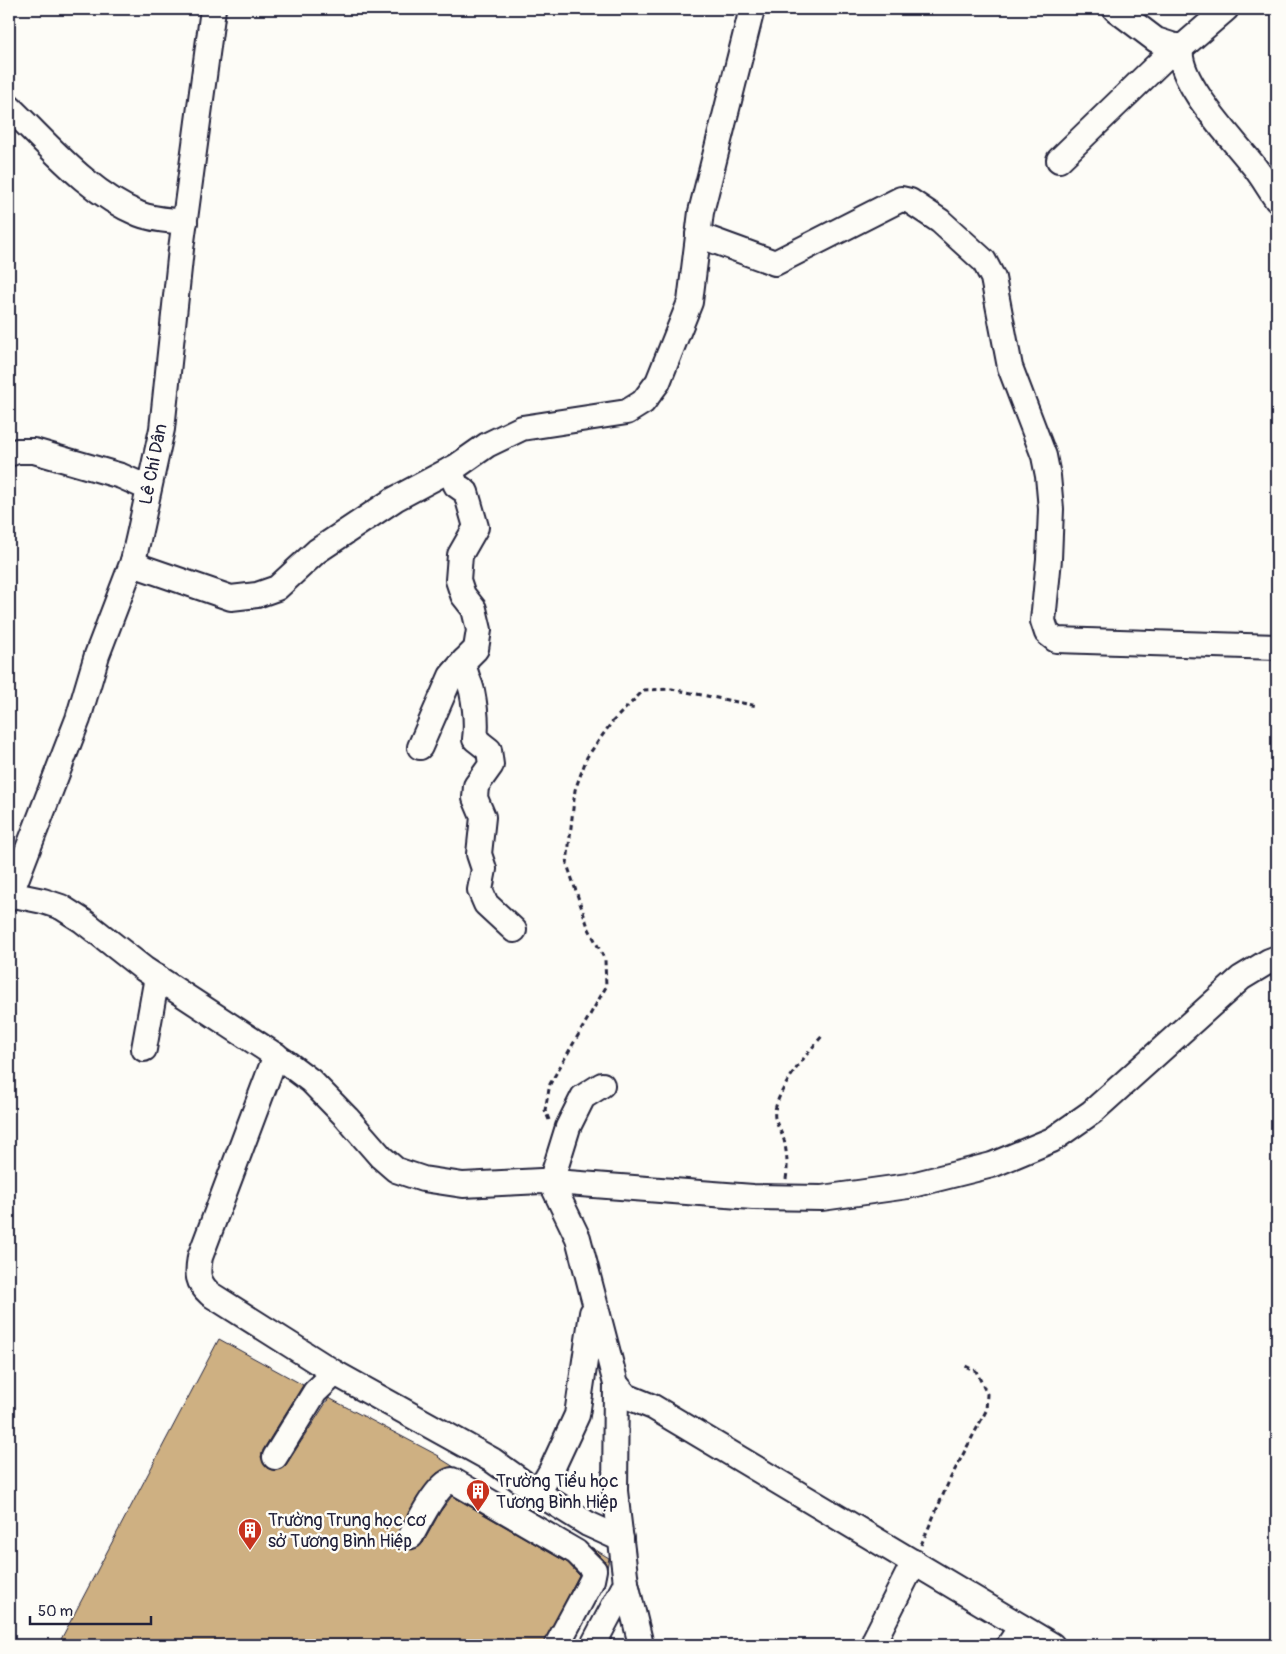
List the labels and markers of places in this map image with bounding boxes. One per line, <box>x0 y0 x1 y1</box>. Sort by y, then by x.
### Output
place label: Trường Tiểu học Tương Bình Hiệp <box>496 1470 619 1514</box>
building icon: Trường Tiểu học Tương Bình Hiệp <box>465 1478 491 1512</box>
place label: Trường Trung học cơ sở Tương Bình Hiệp <box>268 1509 427 1553</box>
building icon: Trường Trung học cơ sở Tương Bình Hiệp <box>237 1517 263 1551</box>

